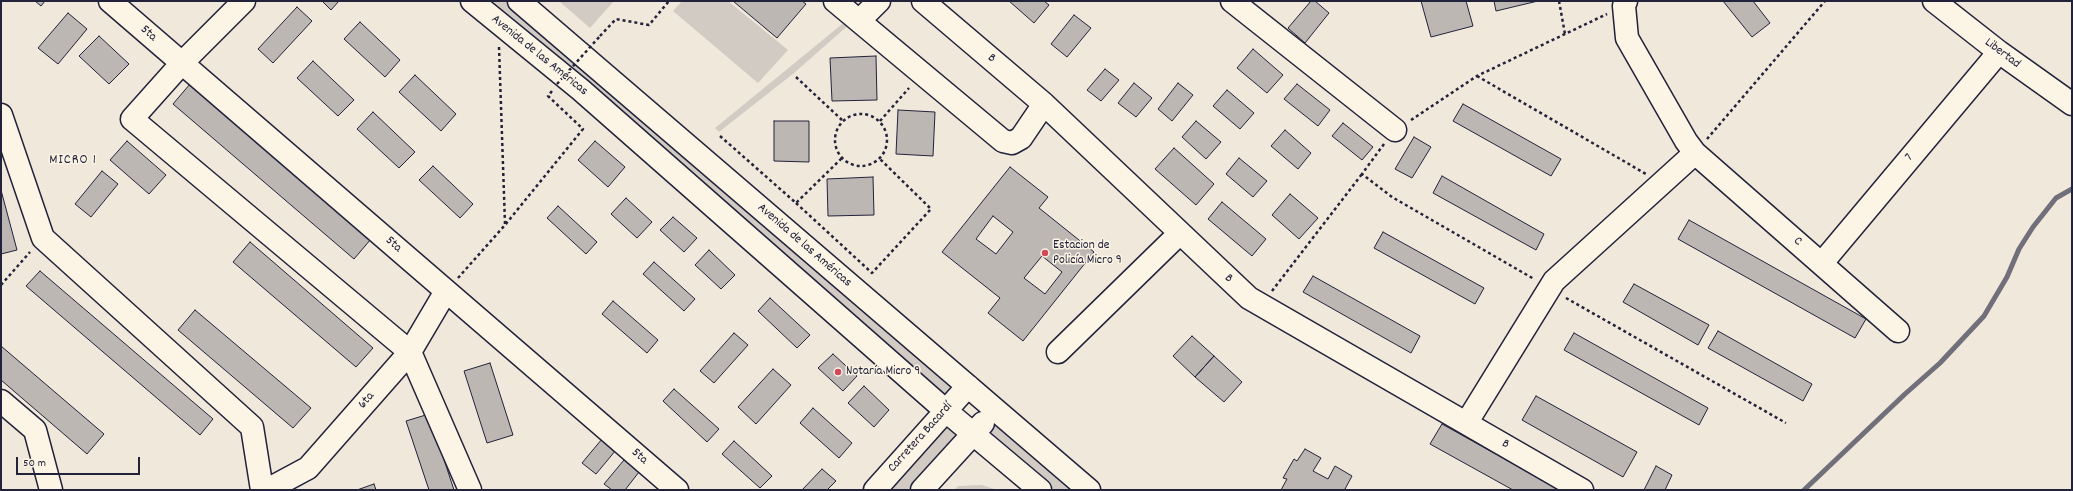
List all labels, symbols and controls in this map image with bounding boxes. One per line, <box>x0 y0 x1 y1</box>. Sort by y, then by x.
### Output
street label: Avenida de las Américas <box>488 12 590 100</box>
street label: 5ta <box>137 23 159 45</box>
street label: Libertad <box>1981 35 2023 73</box>
street label: B <box>984 51 998 67</box>
street label: 7 <box>1902 151 1918 165</box>
district label: MICRO 1 <box>49 153 97 169</box>
street label: Avenida de las Américas <box>754 201 854 291</box>
street label: 5ta <box>382 234 404 256</box>
street label: C <box>1789 234 1805 250</box>
place label: Estacion de Policía Micro 9 <box>1053 238 1122 269</box>
marker: Estacion de Policía Micro 9 <box>1040 248 1050 258</box>
street label: B <box>1220 271 1236 287</box>
place label: Notaría Micro 9 <box>846 364 920 380</box>
marker: Notaría Micro 9 <box>833 367 843 377</box>
street label: 6ta <box>355 389 379 413</box>
street label: Carretera Bacardí <box>885 400 957 476</box>
street label: B <box>1498 437 1512 453</box>
street label: 5ta <box>628 446 650 468</box>
scale bar <box>18 449 142 475</box>
text: 50 m <box>23 455 46 472</box>

